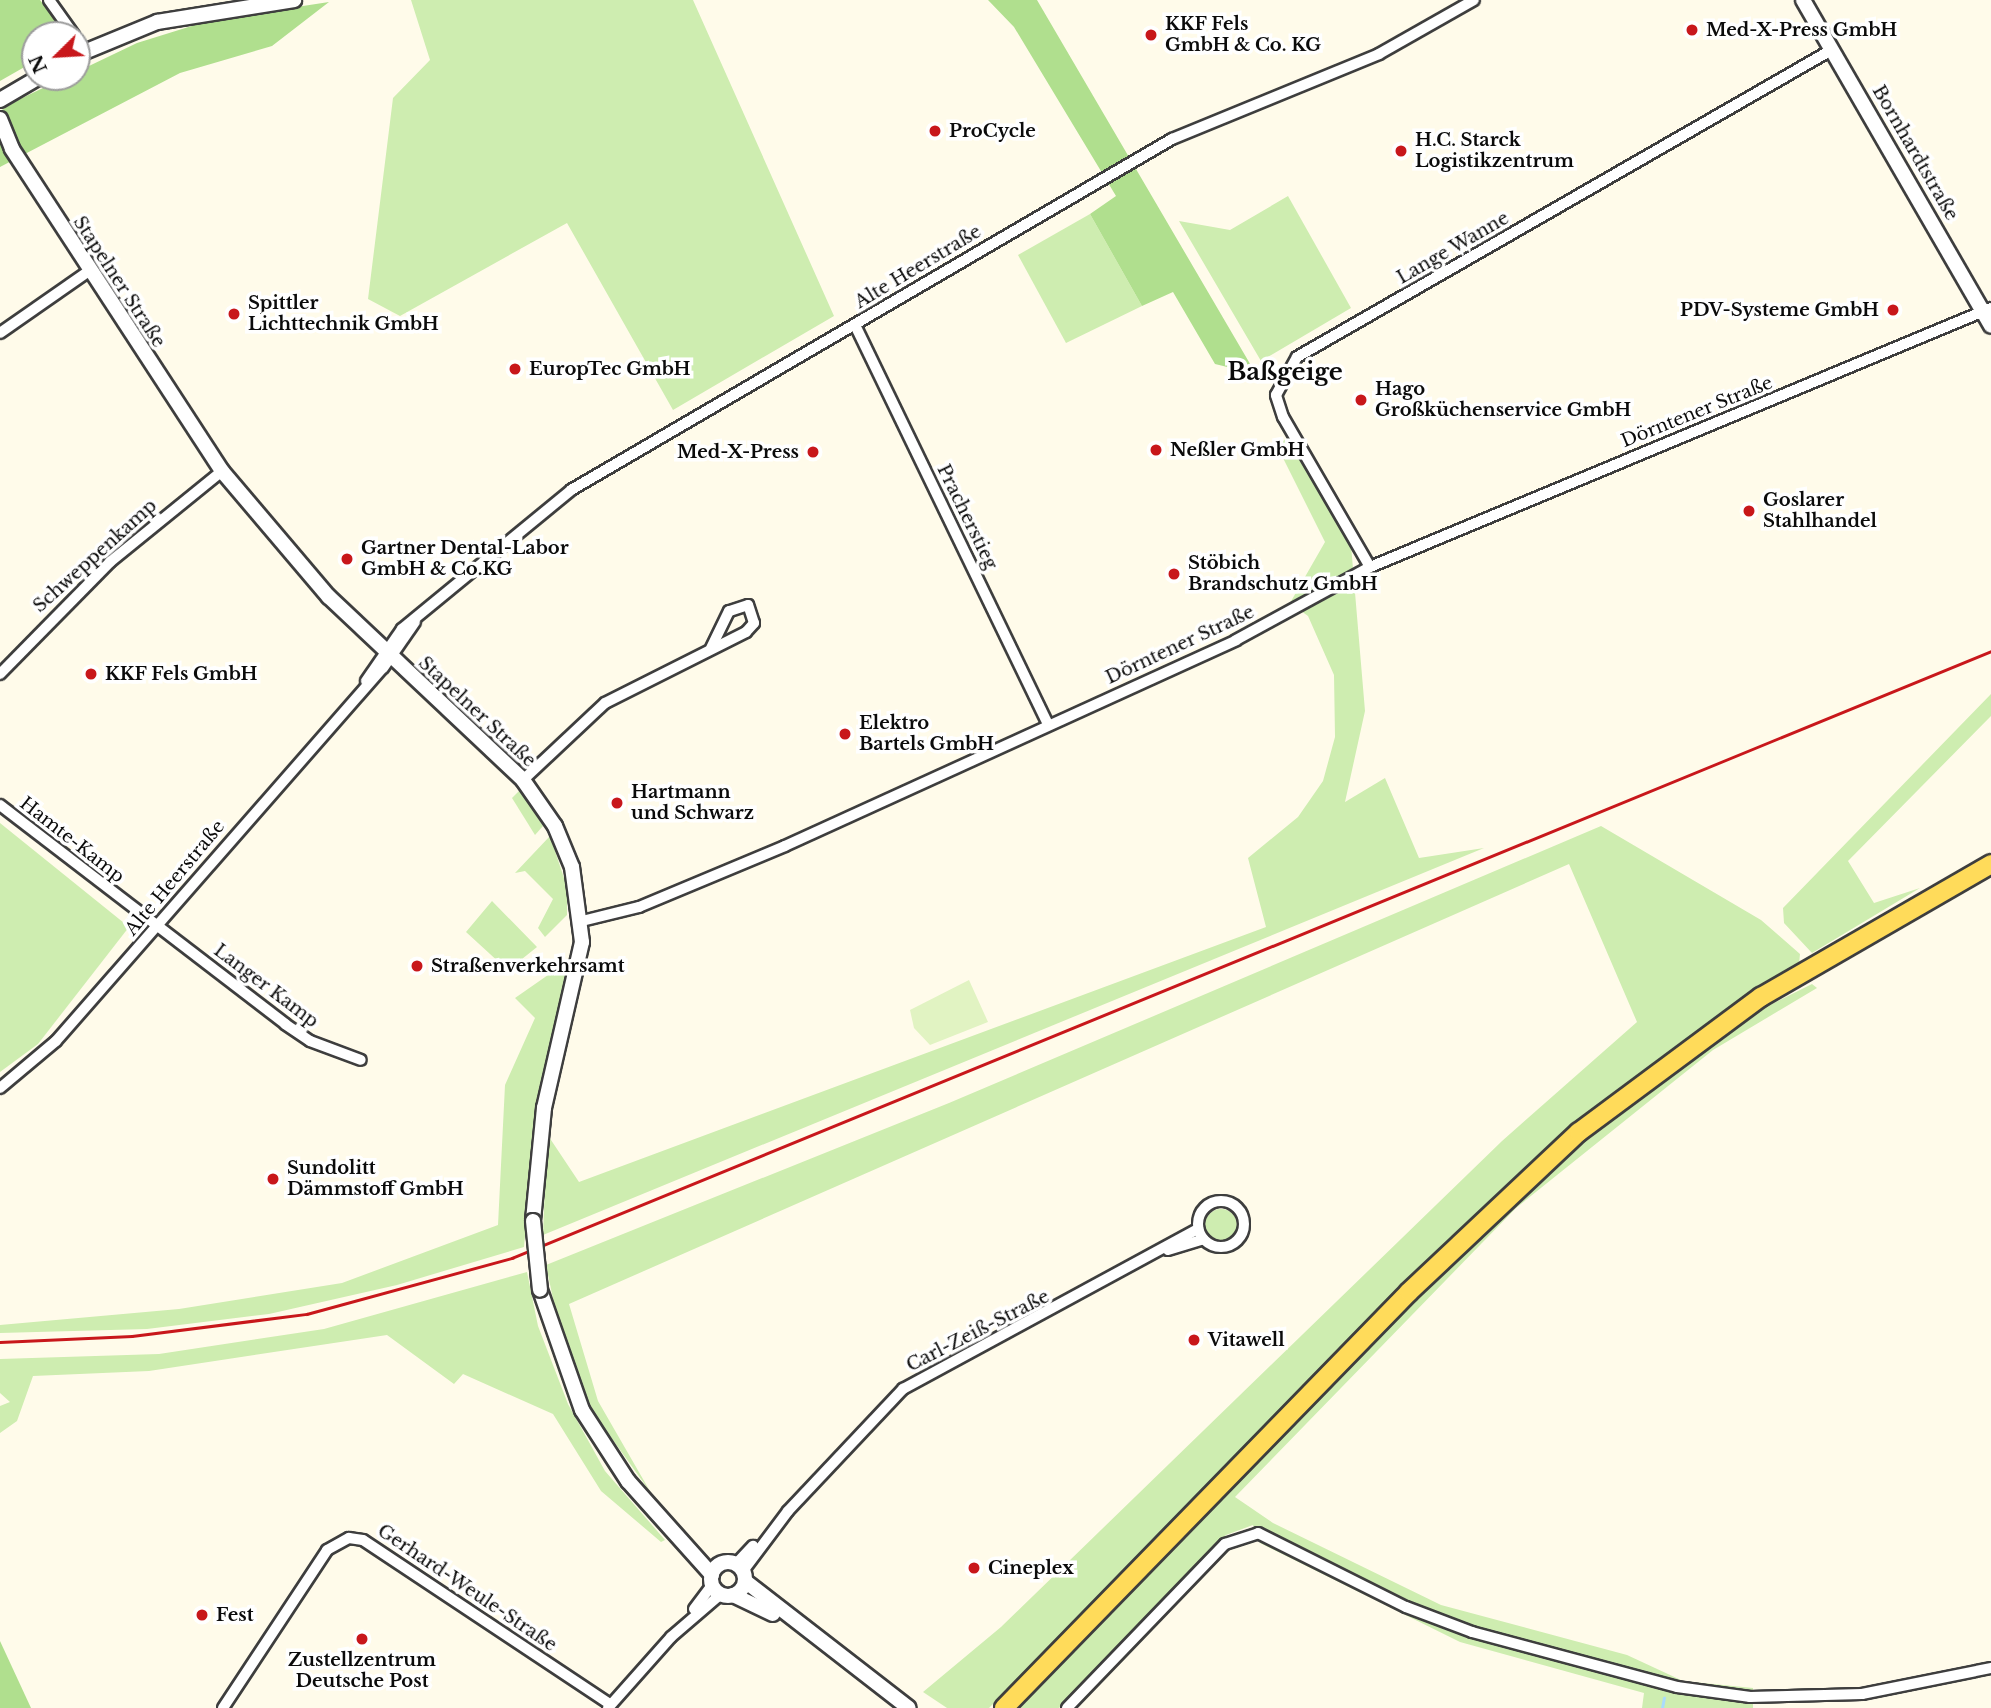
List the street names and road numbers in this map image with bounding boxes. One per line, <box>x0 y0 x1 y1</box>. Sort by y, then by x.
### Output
street label: Bornhardtstraße <box>1868 82 1962 224</box>
street label: Lange Wanne <box>1393 207 1513 289</box>
street label: Stapelner Straße <box>68 212 170 352</box>
street label: Alte Heerstraße <box>851 221 985 313</box>
street label: Dörntener Straße <box>1618 372 1776 452</box>
street label: Pracherstieg <box>932 461 1002 573</box>
street label: Schweppenkamp <box>29 495 161 617</box>
street label: Dörntener Straße <box>1102 601 1258 689</box>
street label: Stapelner Straße <box>414 652 540 772</box>
street label: Hamte-Kamp <box>15 792 129 888</box>
street label: Alte Heerstraße <box>121 816 229 940</box>
street label: Langer Kamp <box>209 940 323 1032</box>
street label: Carl-Zeiß-Straße <box>903 1286 1053 1376</box>
street label: Gerhard-Weule-Straße <box>373 1520 561 1656</box>

